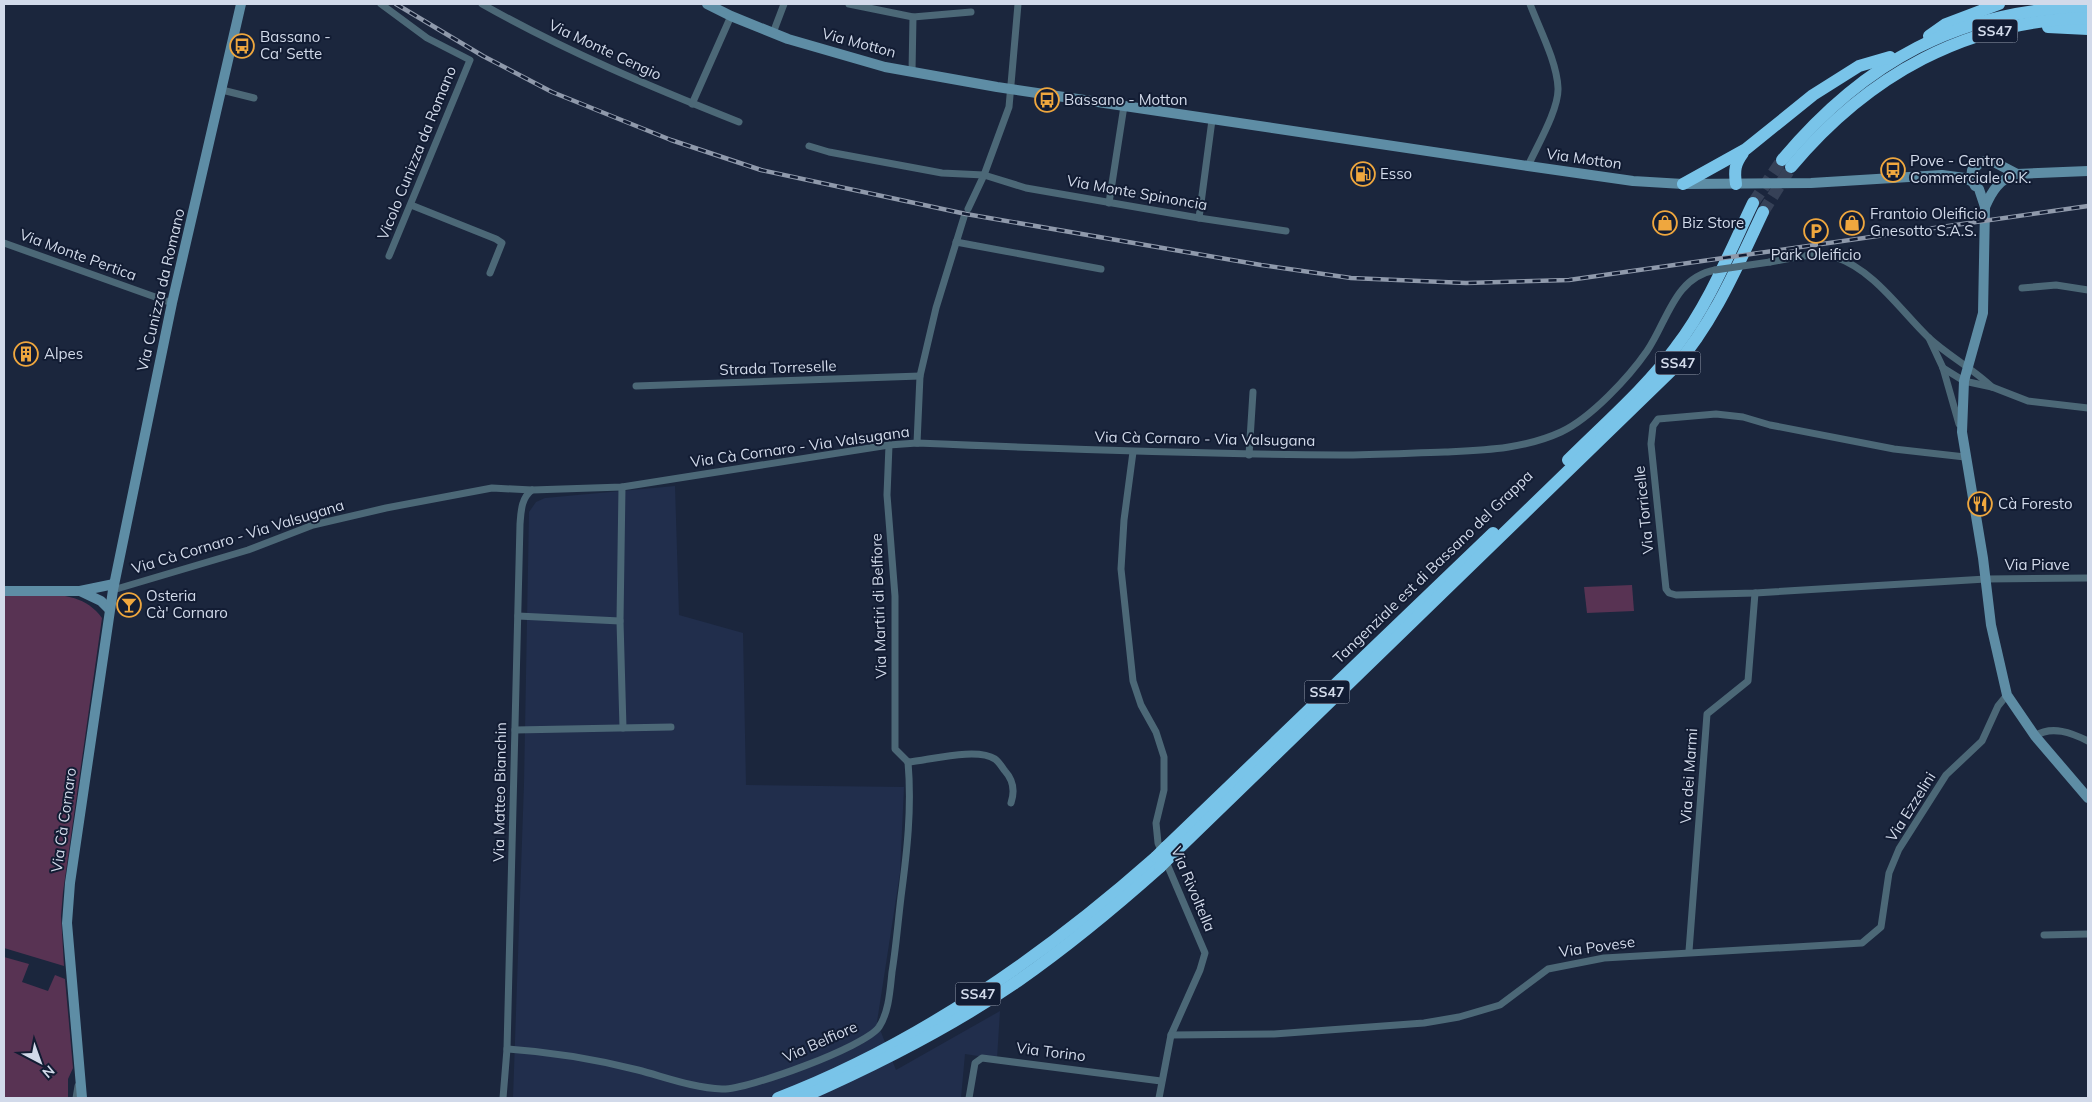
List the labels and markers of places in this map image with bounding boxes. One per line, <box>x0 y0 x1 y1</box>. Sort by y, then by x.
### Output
place label: Bassano - Ca' Sette <box>260 27 331 63</box>
bus stop icon: Bassano - Ca' Sette <box>229 33 255 59</box>
bus stop icon: Bassano - Motton <box>1034 87 1060 113</box>
place label: Bassano - Motton <box>1064 90 1188 109</box>
place label: Pove - Centro Commerciale O.K. <box>1910 151 2031 187</box>
bus stop icon: Pove - Centro Commerciale O.K. <box>1880 157 1906 183</box>
fuel station icon: Esso <box>1350 161 1376 187</box>
place label: Esso <box>1380 164 1412 183</box>
place label: Frantoio Oleificio Gnesotto S.A.S. <box>1870 204 1986 240</box>
shop icon: Biz Store <box>1652 210 1678 236</box>
shop icon: Frantoio Oleificio Gnesotto S.A.S. <box>1839 210 1865 236</box>
place label: Biz Store <box>1682 213 1744 232</box>
parking icon: Park Oleificio <box>1803 218 1829 244</box>
place label: Park Oleificio <box>1771 245 1861 264</box>
building icon: Alpes <box>13 341 39 367</box>
place label: Alpes <box>44 344 83 363</box>
restaurant icon: Cà Foresto <box>1967 491 1993 517</box>
place label: Cà Foresto <box>1998 494 2073 513</box>
place label: Osteria Cà' Cornaro <box>146 586 228 622</box>
bar icon: Osteria Cà' Cornaro <box>116 592 142 618</box>

